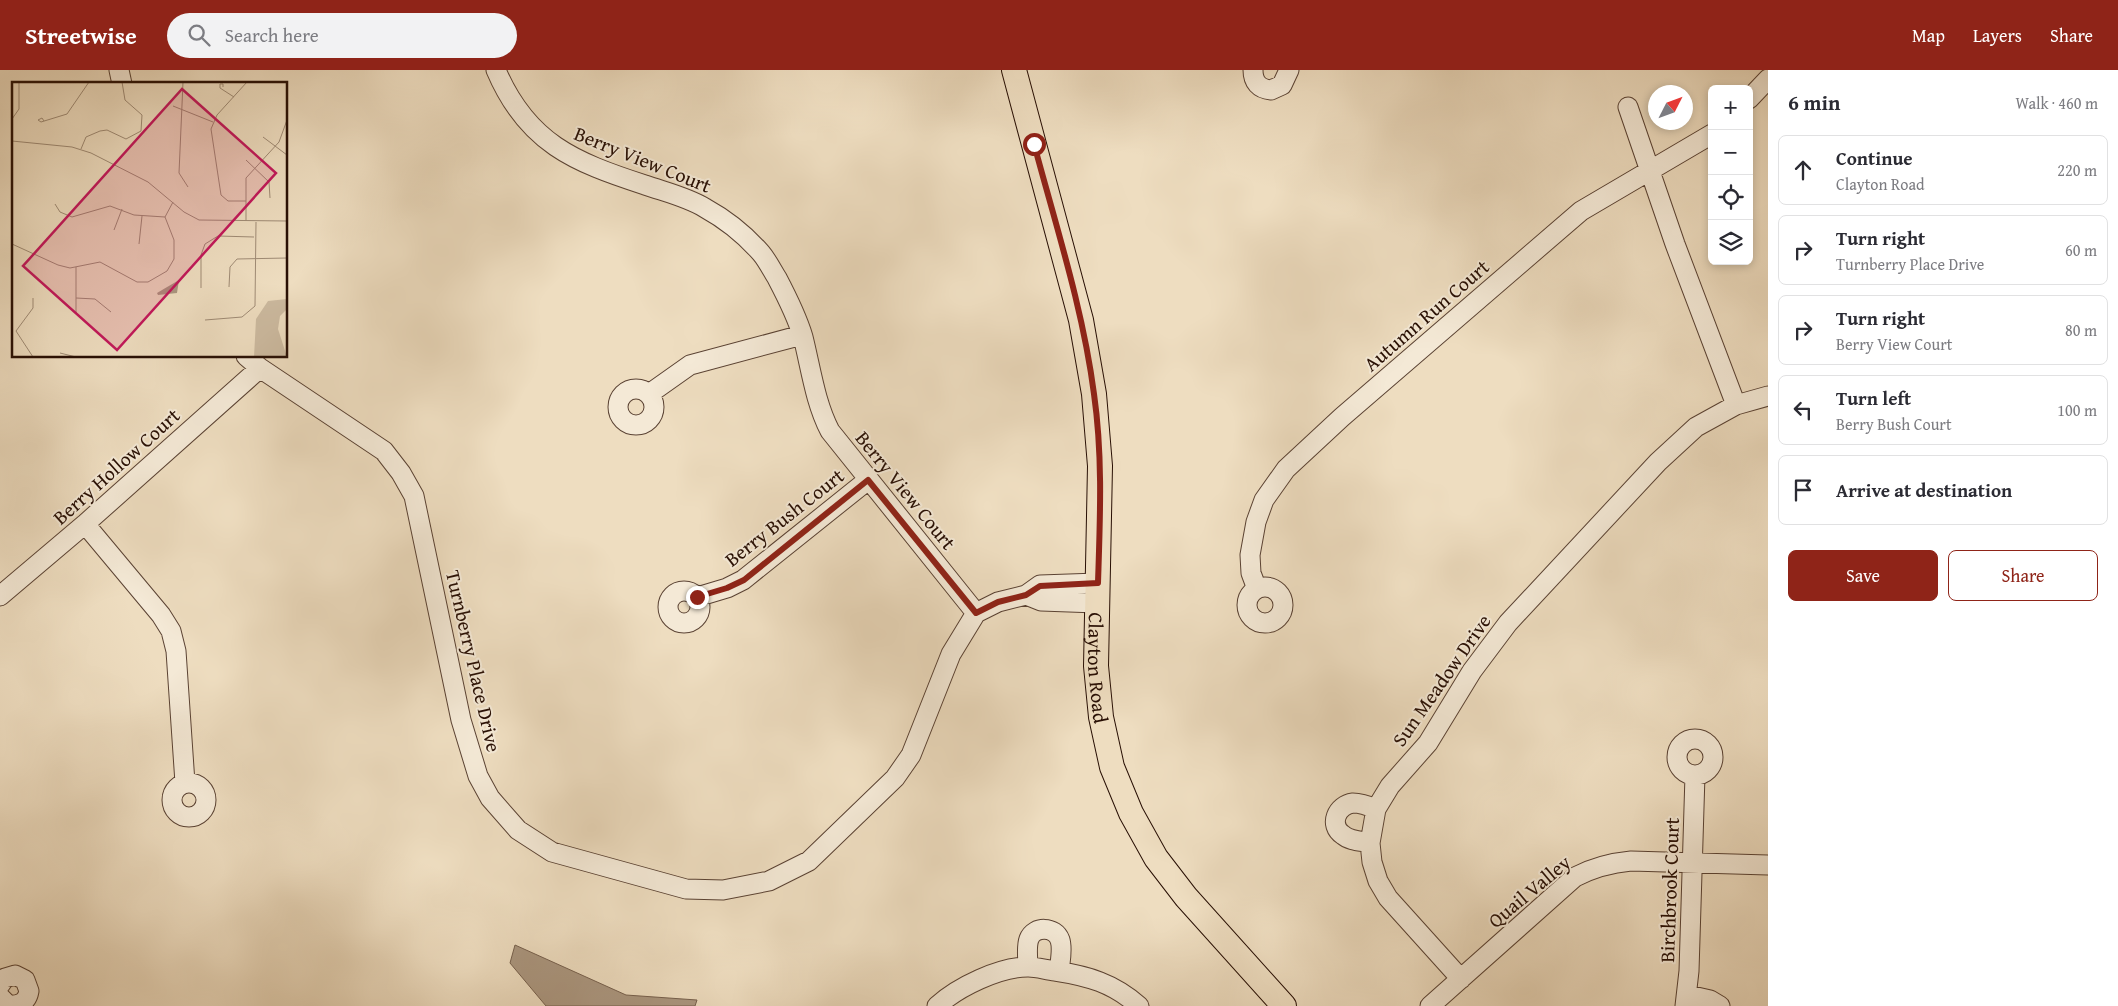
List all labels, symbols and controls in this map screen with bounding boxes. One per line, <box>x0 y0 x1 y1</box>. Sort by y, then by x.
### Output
search box <box>167 13 517 58</box>
text: Streetwise <box>25 18 137 53</box>
icon: search <box>185 21 213 49</box>
text: Search here <box>225 21 319 49</box>
text: Map <box>1912 22 1945 49</box>
text: Layers <box>1973 22 2022 49</box>
text: Share <box>2050 22 2093 49</box>
inset map <box>12 82 288 358</box>
north arrow <box>1648 85 1693 130</box>
map controls <box>1708 85 1753 265</box>
button: + <box>1708 85 1753 130</box>
text: 6 min <box>1788 87 1840 118</box>
text: Walk · 460 m <box>2015 91 2098 115</box>
street label: Berry View Court <box>570 118 716 200</box>
button: − <box>1708 130 1753 175</box>
route start <box>1023 133 1046 156</box>
text: Continue <box>1836 144 1913 172</box>
icon: ahead <box>1789 156 1817 184</box>
text: 220 m <box>2057 158 2097 182</box>
text: Clayton Road <box>1836 172 1925 196</box>
button: locate <box>1708 175 1753 220</box>
button: layers <box>1708 220 1753 265</box>
text: Turn right <box>1836 224 1925 252</box>
icon: right <box>1789 236 1817 264</box>
text: 60 m <box>2065 238 2097 262</box>
street label: Autumn Run Court <box>1357 252 1495 378</box>
text: Turnberry Place Drive <box>1836 252 1984 276</box>
text: Turn right <box>1836 304 1925 332</box>
icon: right <box>1789 316 1817 344</box>
text: 80 m <box>2065 318 2097 342</box>
text: Berry View Court <box>1836 332 1952 356</box>
text: Turn left <box>1836 384 1911 412</box>
icon: left <box>1789 396 1817 424</box>
text: 100 m <box>2057 398 2097 422</box>
street label: Berry Hollow Court <box>46 401 186 531</box>
text: Berry Bush Court <box>1836 412 1952 436</box>
street label: Berry View Court <box>849 424 963 556</box>
street label: Berry Bush Court <box>718 461 850 573</box>
icon: arrive <box>1789 476 1817 504</box>
text: Arrive at destination <box>1836 476 2012 504</box>
button: Save <box>1788 550 1938 601</box>
button: Share <box>1948 550 2098 601</box>
street label: Turnberry Place Drive <box>439 567 509 755</box>
route end <box>686 586 709 609</box>
street label: Sun Meadow Drive <box>1385 608 1497 752</box>
street label: Clayton Road <box>1082 612 1116 726</box>
street label: Birchbrook Court <box>1652 817 1686 963</box>
street label: Quail Valley <box>1481 848 1577 934</box>

